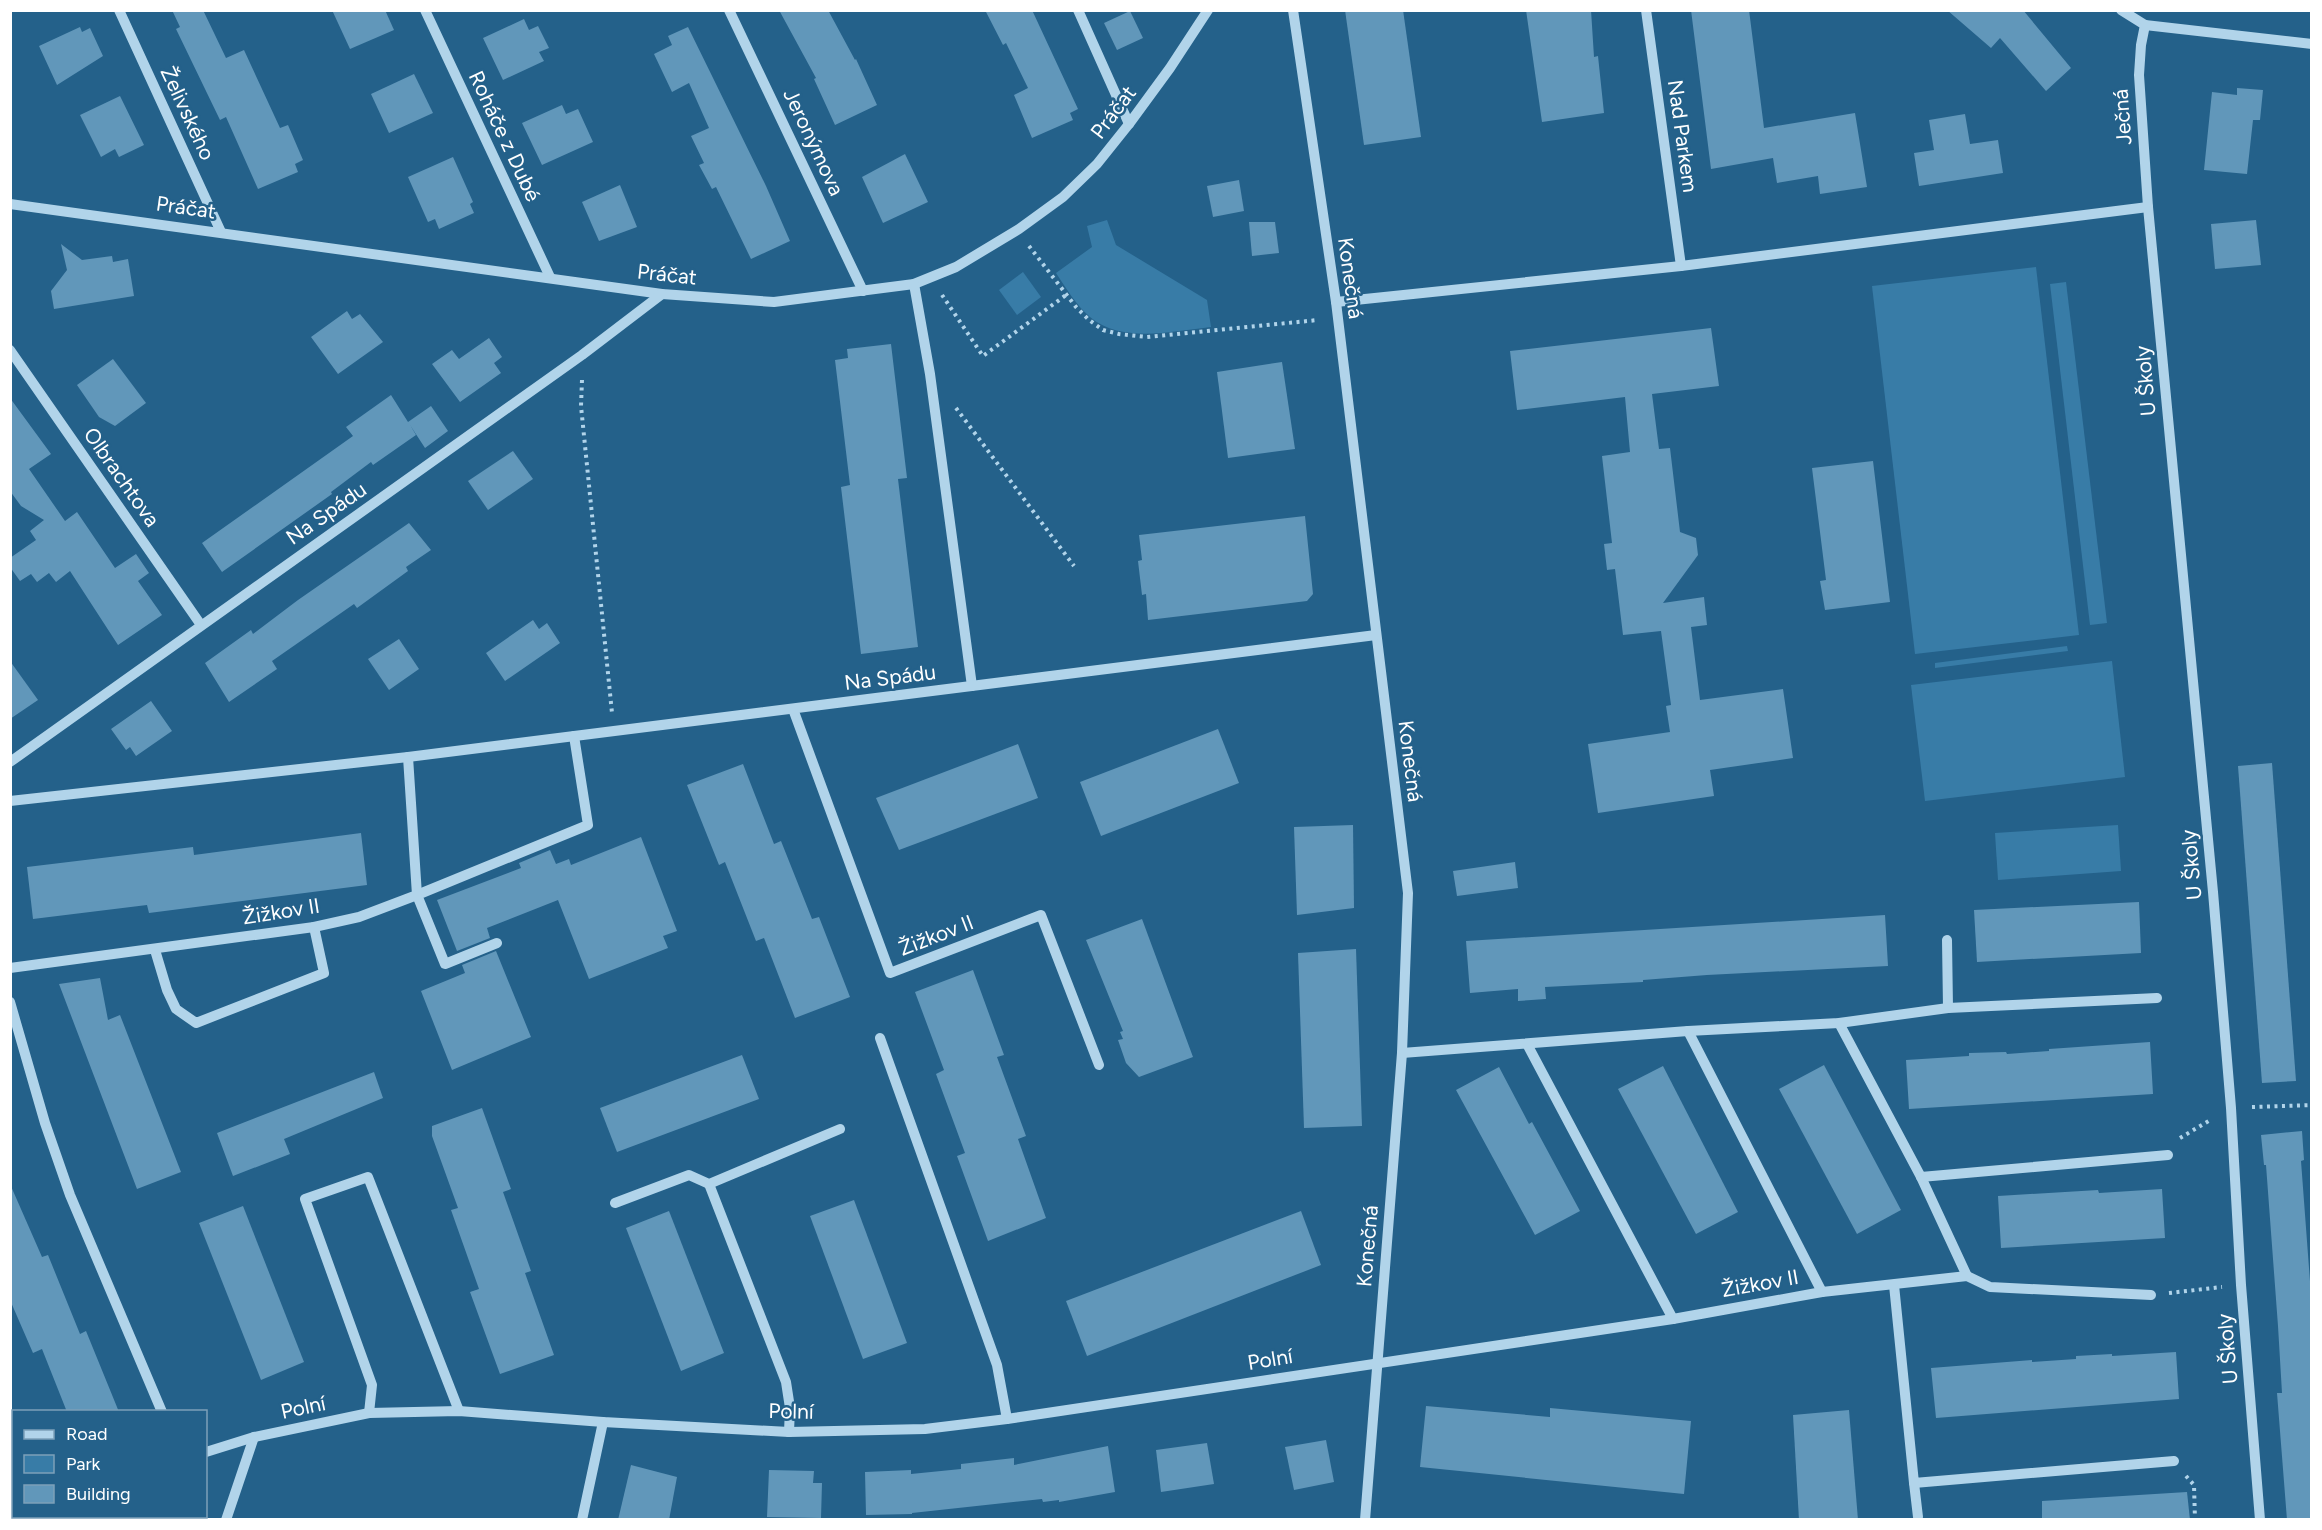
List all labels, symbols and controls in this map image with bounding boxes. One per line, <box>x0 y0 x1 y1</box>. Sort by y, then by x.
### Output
street label: Želivského <box>155 62 221 164</box>
street label: Roháče z Dubé <box>464 67 546 205</box>
street label: Nad Parkem <box>1663 78 1703 194</box>
street label: Práčat <box>1085 81 1141 143</box>
street label: Jeronýmova <box>778 84 850 200</box>
street label: Ječná <box>2108 88 2136 146</box>
street label: Práčat <box>155 190 217 224</box>
street label: Konečná <box>1333 236 1369 320</box>
street label: Práčat <box>636 258 698 290</box>
street label: U Školy <box>2129 345 2161 417</box>
street label: Olbrachtova <box>79 423 165 531</box>
street label: Na Spádu <box>281 476 371 550</box>
street label: Na Spádu <box>843 659 937 695</box>
street label: Konečná <box>1394 719 1428 803</box>
street label: U Školy <box>2175 829 2207 901</box>
street label: Žižkov II <box>241 893 321 929</box>
street label: Žižkov II <box>895 909 977 961</box>
street label: Konečná <box>1351 1204 1383 1288</box>
street label: Žižkov II <box>1719 1264 1801 1302</box>
street label: U Školy <box>2211 1313 2243 1385</box>
street label: Polní <box>1246 1343 1295 1375</box>
street label: Polní <box>278 1390 329 1424</box>
street label: Polní <box>768 1398 815 1424</box>
legend <box>12 1410 207 1518</box>
text: Road <box>66 1423 107 1445</box>
text: Park <box>66 1453 101 1475</box>
text: Building <box>66 1483 131 1505</box>

